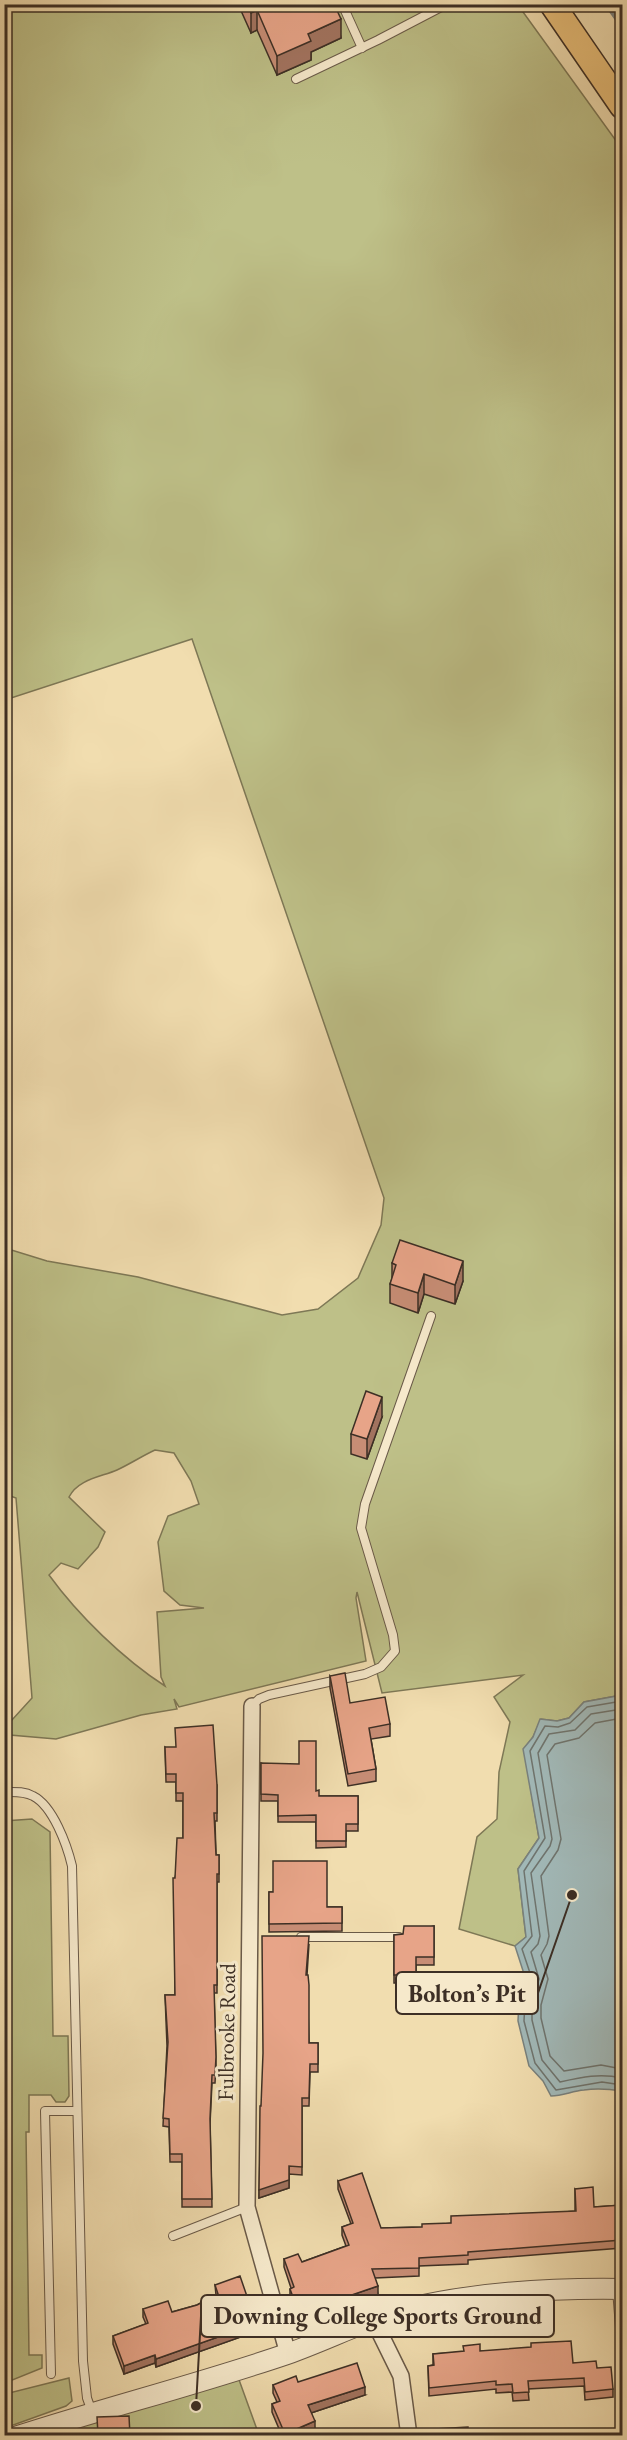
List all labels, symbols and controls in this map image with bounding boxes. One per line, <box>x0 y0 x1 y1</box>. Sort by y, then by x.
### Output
street label: Fulbrooke Road <box>211 1962 242 2101</box>
callout: Bolton’s Pit <box>396 1972 538 2014</box>
text: Bolton’s Pit <box>408 1978 526 2009</box>
callout: Downing College Sports Ground <box>201 2295 554 2337</box>
text: Downing College Sports Ground <box>214 2300 543 2332</box>

